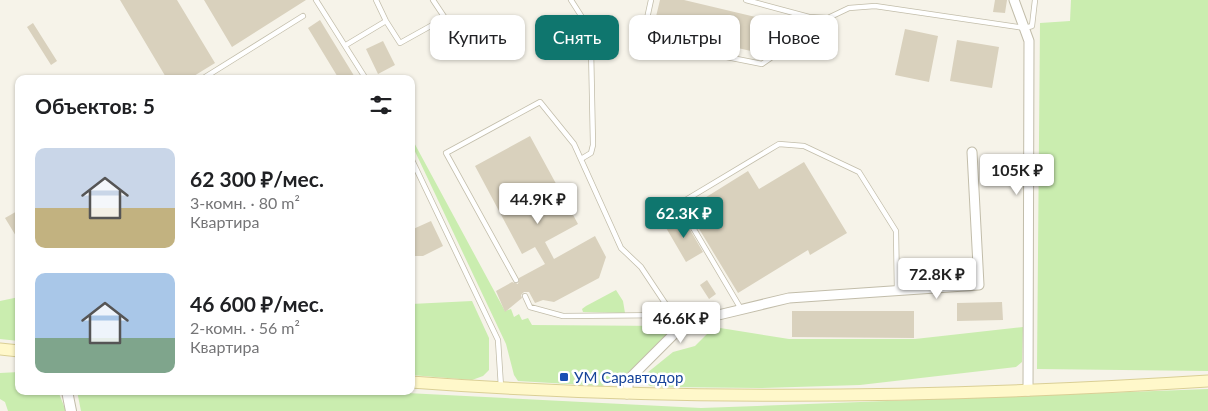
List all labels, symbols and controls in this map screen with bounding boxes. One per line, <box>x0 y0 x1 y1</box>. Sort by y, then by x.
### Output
chip: Купить <box>430 15 525 60</box>
chip: Снять <box>535 15 619 60</box>
chip: Фильтры <box>629 15 740 60</box>
chip: Новое <box>750 15 838 60</box>
icon: filters <box>367 91 395 119</box>
text: Объектов: 5 <box>35 93 155 118</box>
pin: 105K ₽ <box>976 154 1058 196</box>
text: 105K ₽ <box>991 160 1043 179</box>
text: 62 300 ₽/мес. <box>190 166 324 191</box>
icon: home <box>75 168 135 228</box>
pin: 44.9K ₽ <box>492 182 584 225</box>
text: 44.9K ₽ <box>510 189 566 208</box>
text: 3-комн. · 80 m² <box>190 193 300 212</box>
pin: 62.3K ₽ <box>638 196 730 239</box>
text: 62.3K ₽ <box>656 203 712 222</box>
text: Квартира <box>190 212 259 231</box>
pin: 72.8K ₽ <box>891 258 983 300</box>
text: 72.8K ₽ <box>909 264 965 283</box>
text: 46 600 ₽/мес. <box>190 291 324 316</box>
icon: home <box>75 293 135 353</box>
pin: 46.6K ₽ <box>635 302 727 344</box>
text: 46.6K ₽ <box>653 308 709 327</box>
text: 2-комн. · 56 m² <box>190 318 300 337</box>
text: Квартира <box>190 337 259 356</box>
place label: УМ Саравтодор <box>574 368 683 386</box>
marker: УМ Саравтодор <box>558 371 570 383</box>

